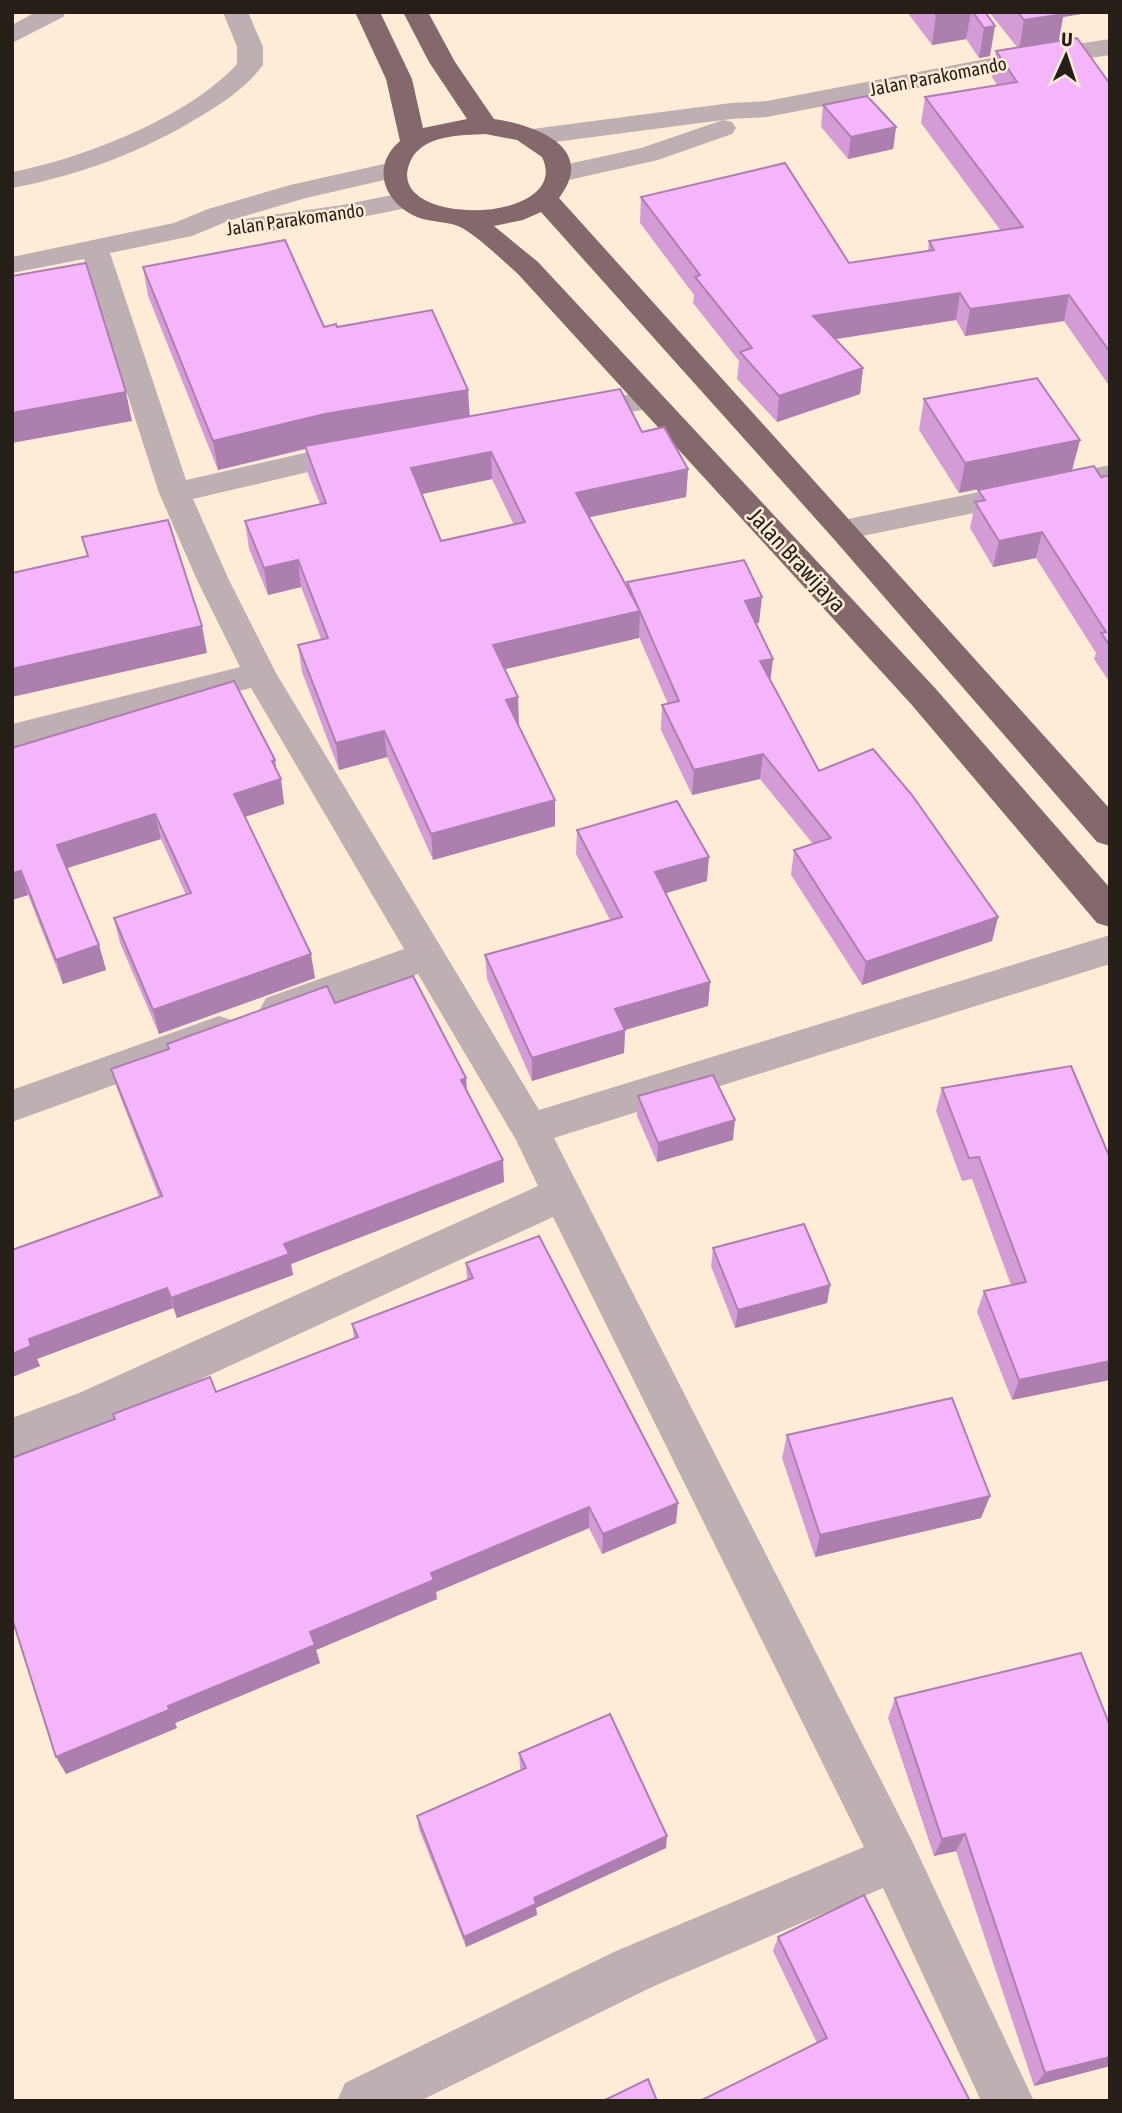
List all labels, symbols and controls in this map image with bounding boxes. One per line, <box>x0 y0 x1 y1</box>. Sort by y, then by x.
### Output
north arrow <box>1031 21 1101 91</box>
text: U <box>1061 28 1073 50</box>
street label: Jalan Parakomando <box>868 52 1008 100</box>
street label: Jalan Parakomando <box>225 198 365 240</box>
street label: Jalan Brawijaya <box>742 503 852 617</box>

